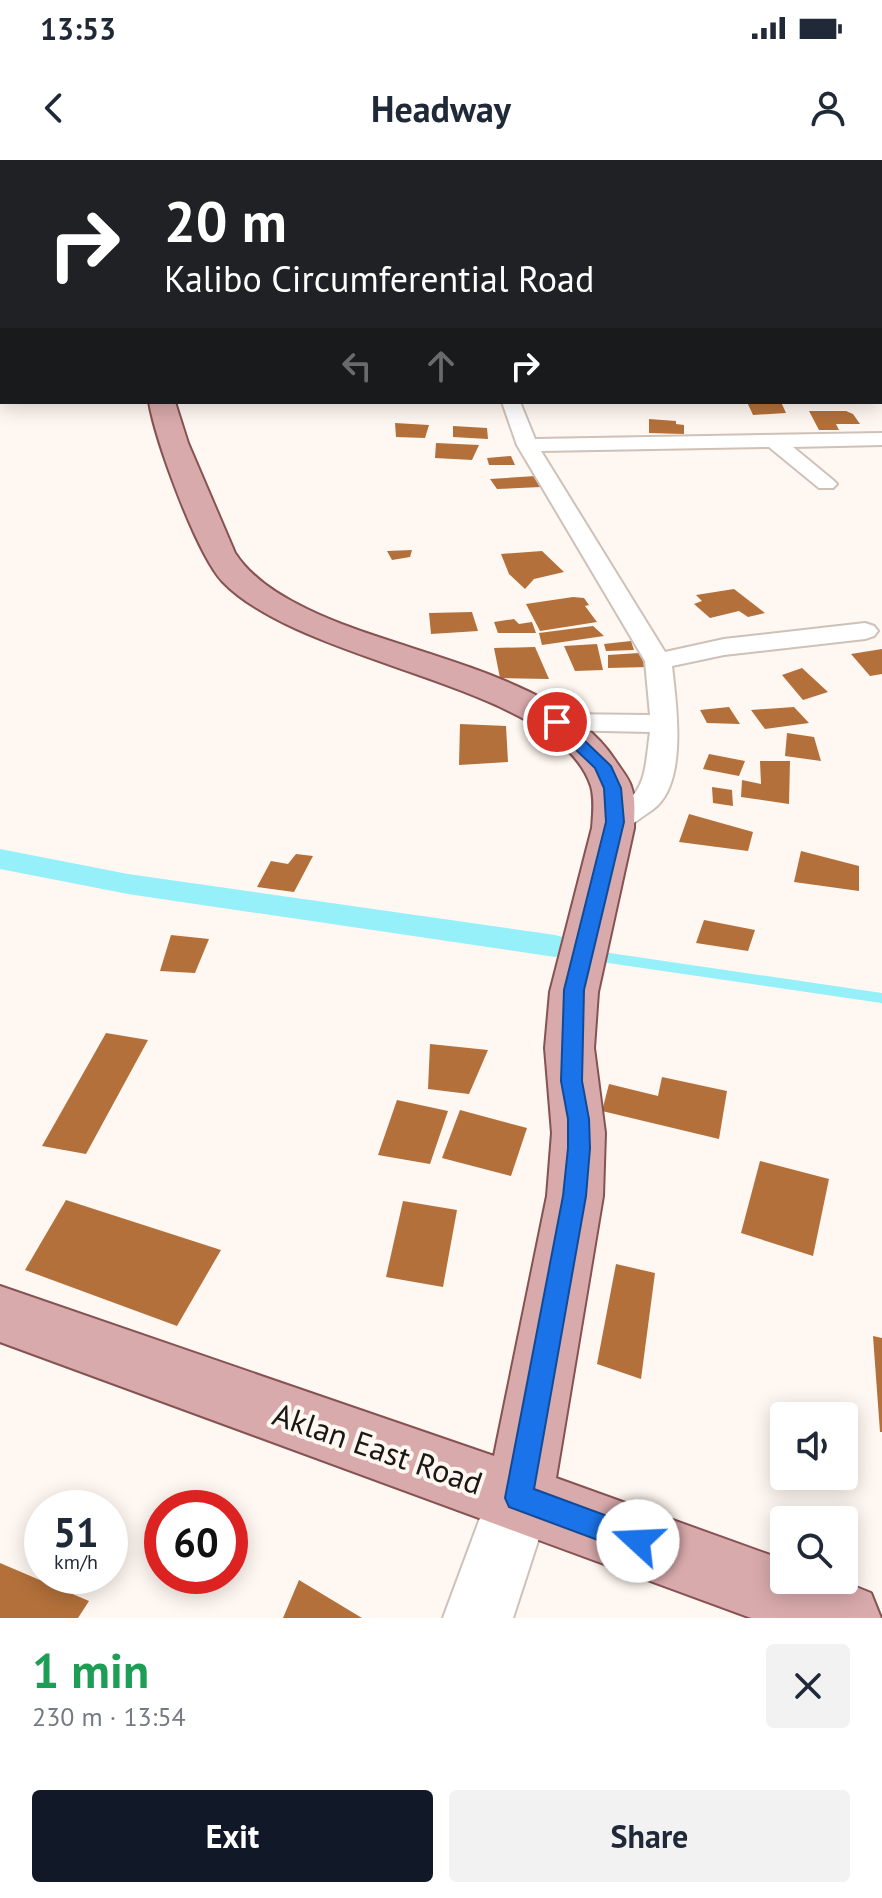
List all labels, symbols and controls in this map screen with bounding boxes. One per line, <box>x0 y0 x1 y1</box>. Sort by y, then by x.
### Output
text: 13:53 <box>40 9 116 48</box>
text: Headway <box>371 85 511 132</box>
icon: back <box>32 86 76 130</box>
icon: person <box>806 86 850 130</box>
text: 20 m <box>164 185 287 257</box>
icon: right <box>32 192 136 296</box>
text: Kalibo Circumferential Road <box>164 255 594 302</box>
icon: left <box>335 344 379 388</box>
icon: ahead <box>419 344 463 388</box>
icon: right <box>503 344 547 388</box>
pin <box>523 688 591 756</box>
icon: arrive <box>535 700 579 744</box>
street label: Aklan East Road <box>268 1393 488 1503</box>
map controls <box>770 1402 858 1594</box>
button: sound <box>770 1402 858 1490</box>
speed limit sign: 60 <box>144 1490 248 1594</box>
position arrow <box>596 1499 680 1583</box>
text: 51 <box>53 1506 99 1558</box>
button: search <box>770 1506 858 1594</box>
text: km/h <box>54 1549 98 1575</box>
text: 1 min <box>32 1639 149 1701</box>
button: close <box>766 1644 850 1728</box>
text: 230 m · 13:54 <box>32 1700 186 1733</box>
button: Exit <box>32 1790 433 1882</box>
button: Share <box>449 1790 850 1882</box>

